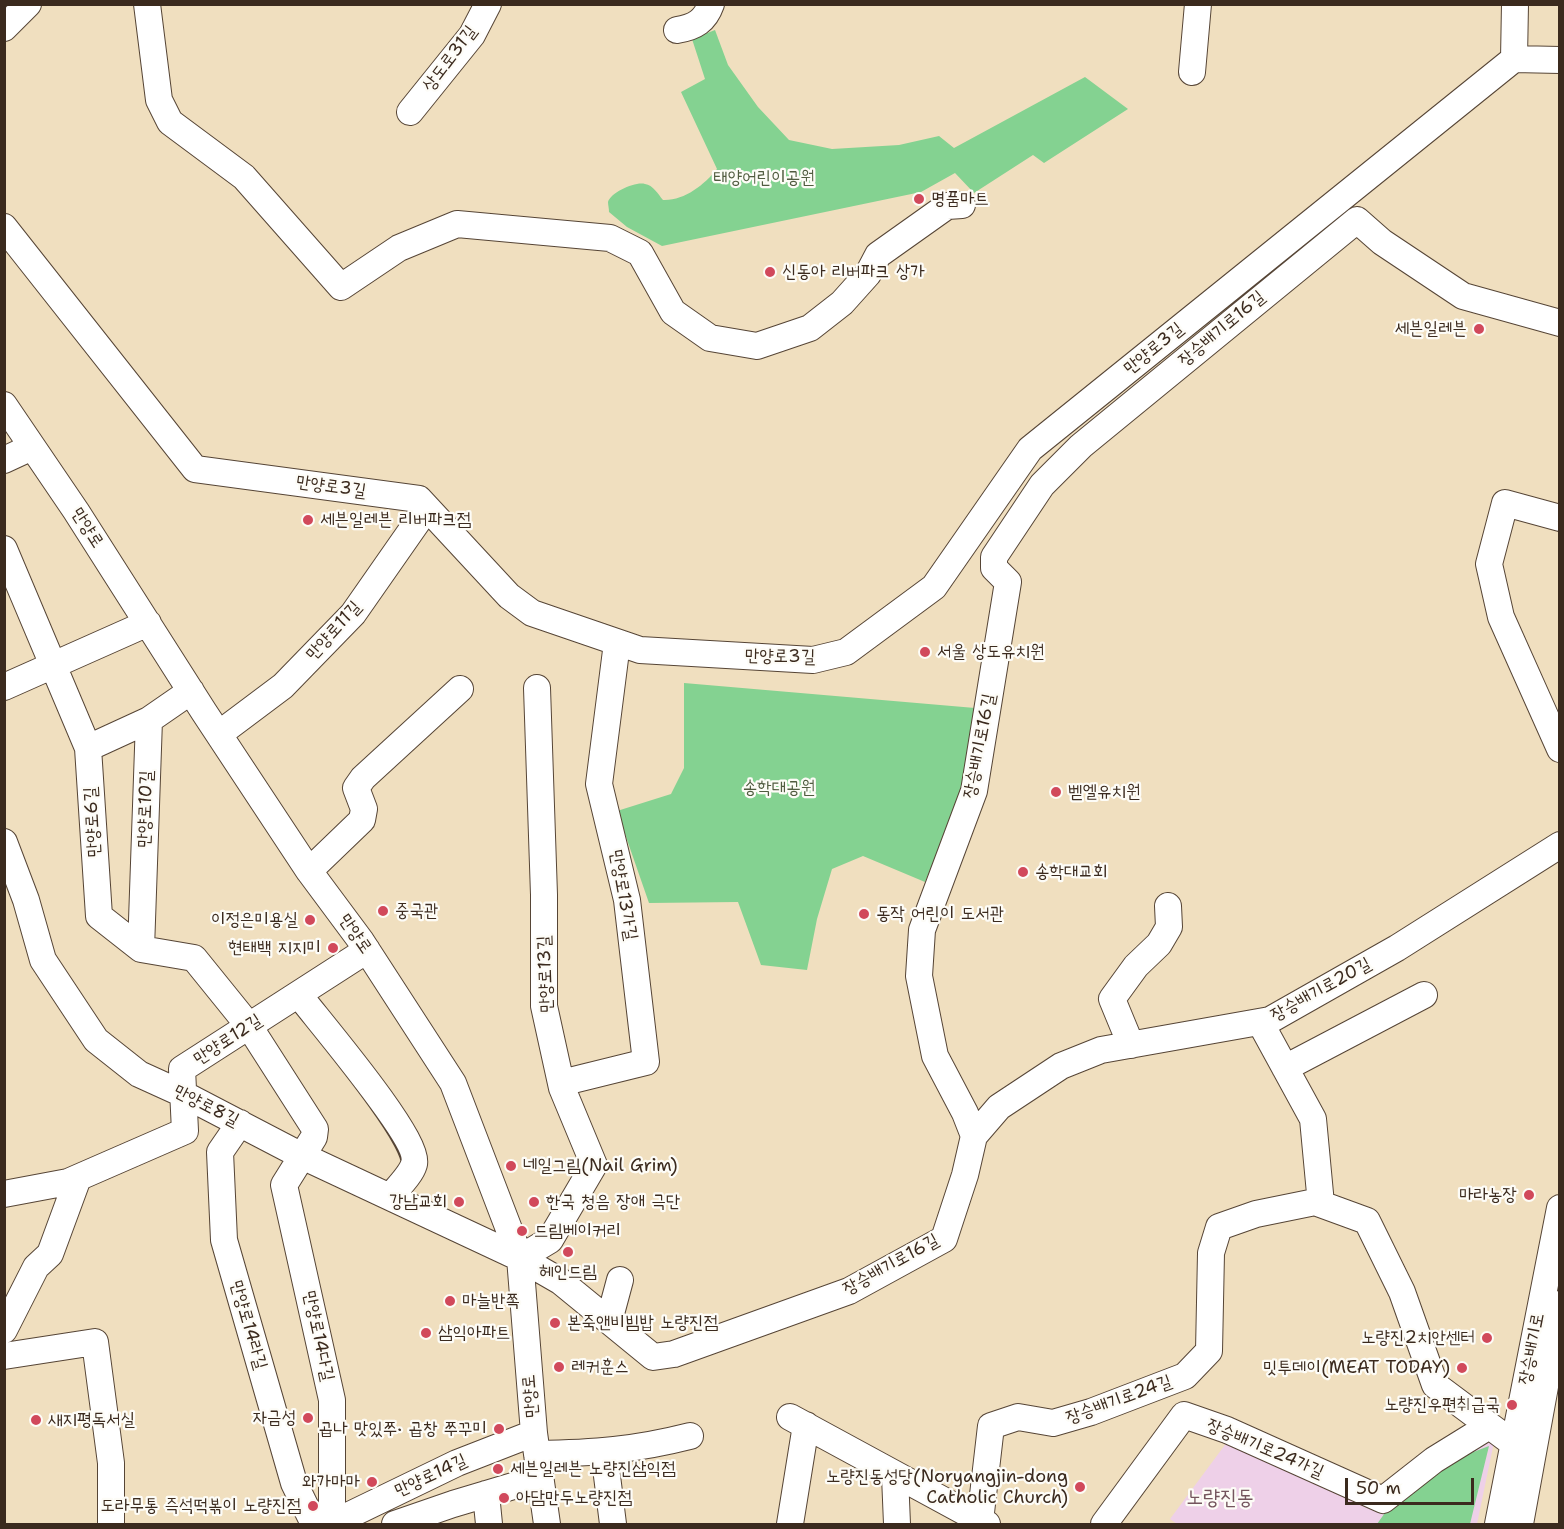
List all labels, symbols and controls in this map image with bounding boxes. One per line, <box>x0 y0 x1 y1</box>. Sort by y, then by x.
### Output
street label: 상도로31길 <box>418 22 482 96</box>
park label: 태양어린이공원 <box>713 167 815 189</box>
place label: 명품마트 <box>931 188 989 210</box>
marker: 명품마트 <box>912 192 926 206</box>
place label: 신동아 리버파크 상가 <box>782 261 925 283</box>
marker: 신동아 리버파크 상가 <box>763 265 777 279</box>
street label: 장승배기로16길 <box>1174 287 1270 371</box>
street label: 만양로3길 <box>1120 318 1188 380</box>
place label: 세븐일레븐 <box>1395 318 1467 340</box>
marker: 세븐일레븐 <box>1472 322 1486 336</box>
street label: 만양로3길 <box>295 471 367 503</box>
street label: 만양로 <box>66 504 108 552</box>
place label: 세븐일레븐 리버파크점 <box>320 509 471 531</box>
marker: 세븐일레븐 리버파크점 <box>301 513 315 527</box>
street label: 만양로11길 <box>302 597 366 665</box>
place label: 서울 상도유치원 <box>937 641 1045 663</box>
marker: 서울 상도유치원 <box>918 645 932 659</box>
street label: 만양로3길 <box>745 646 815 668</box>
street label: 장승배기로16길 <box>959 692 1001 800</box>
street label: 만양로10길 <box>134 770 158 848</box>
park label: 송학대공원 <box>743 777 815 799</box>
place label: 벧엘유치원 <box>1068 781 1140 803</box>
marker: 벧엘유치원 <box>1049 785 1063 799</box>
street label: 만양로6길 <box>80 786 106 858</box>
street label: 만양로13가길 <box>604 848 642 942</box>
place label: 송학대교회 <box>1035 861 1107 883</box>
marker: 송학대교회 <box>1016 865 1030 879</box>
place label: 중국관 <box>395 900 438 922</box>
place label: 동작 어린이 도서관 <box>876 903 1004 925</box>
marker: 중국관 <box>376 904 390 918</box>
marker: 동작 어린이 도서관 <box>857 907 871 921</box>
place label: 이정은미용실 <box>211 909 298 931</box>
street label: 만양로 <box>334 910 376 958</box>
marker: 이정은미용실 <box>303 913 317 927</box>
street label: 만양로13길 <box>534 935 558 1013</box>
place label: 현태백 지지미 <box>228 937 321 959</box>
marker: 현태백 지지미 <box>326 941 340 955</box>
street label: 장승배기로20길 <box>1267 954 1375 1026</box>
street label: 만양로12길 <box>190 1010 266 1070</box>
street label: 만양로8길 <box>170 1080 242 1132</box>
place label: 네일그림(Nail Grim) <box>523 1155 678 1177</box>
marker: 네일그림(Nail Grim) <box>504 1159 518 1173</box>
place label: 마라농장 <box>1459 1184 1517 1206</box>
marker: 마라농장 <box>1522 1188 1536 1202</box>
place label: 강남교회 <box>389 1191 447 1213</box>
place label: 한국 청음 장애 극단 <box>546 1191 680 1213</box>
marker: 강남교회 <box>452 1195 466 1209</box>
marker: 한국 청음 장애 극단 <box>527 1195 541 1209</box>
place label: 드림베이커리 <box>534 1220 621 1242</box>
marker: 드림베이커리 <box>515 1224 529 1238</box>
street label: 장승배기로16길 <box>839 1230 943 1300</box>
marker: 헤인드림 <box>561 1245 575 1259</box>
place label: 헤인드림 <box>539 1261 597 1283</box>
street label: 만양로14라길 <box>225 1278 271 1372</box>
street label: 만양로14다길 <box>298 1289 338 1383</box>
place label: 마늘반쪽 <box>462 1290 520 1312</box>
marker: 마늘반쪽 <box>443 1294 457 1308</box>
street label: 장승배기로 <box>1514 1311 1550 1387</box>
place label: 본죽앤비빔밥 노량진점 <box>567 1312 718 1334</box>
marker: 본죽앤비빔밥 노량진점 <box>548 1316 562 1330</box>
place label: 삼익아파트 <box>438 1322 510 1344</box>
marker: 삼익아파트 <box>419 1326 433 1340</box>
place label: 노량진2치안센터 <box>1361 1327 1475 1349</box>
marker: 노량진2치안센터 <box>1480 1331 1494 1345</box>
place label: 레커훈스 <box>571 1356 629 1378</box>
place label: 밋투데이(MEAT TODAY) <box>1263 1357 1450 1379</box>
marker: 레커훈스 <box>552 1360 566 1374</box>
marker: 밋투데이(MEAT TODAY) <box>1455 1361 1469 1375</box>
street label: 장승배기로24길 <box>1063 1371 1175 1429</box>
street label: 만양로 <box>518 1373 544 1419</box>
place label: 노량진우편취급국 <box>1384 1394 1500 1416</box>
marker: 노량진우편취급국 <box>1505 1398 1519 1412</box>
place label: 자금성 <box>253 1407 296 1429</box>
place label: 새지평독서실 <box>48 1409 135 1431</box>
marker: 자금성 <box>301 1411 315 1425</box>
marker: 새지평독서실 <box>29 1413 43 1427</box>
street label: 장승배기로24가길 <box>1203 1415 1327 1483</box>
place label: 곱나 맛있쭈· 곱창 쭈꾸미 <box>319 1418 487 1440</box>
marker: 곱나 맛있쭈· 곱창 쭈꾸미 <box>492 1422 506 1436</box>
street label: 만양로14길 <box>391 1450 471 1502</box>
place label: 세븐일레븐 노량진삼익점 <box>510 1458 675 1480</box>
marker: 세븐일레븐 노량진삼익점 <box>491 1462 505 1476</box>
place label: 노량진동성당(Noryangjin-dong Catholic Church) <box>826 1466 1068 1508</box>
scale bar <box>1348 1466 1477 1504</box>
place label: 와가마마 <box>302 1471 360 1493</box>
marker: 와가마마 <box>365 1475 379 1489</box>
text: 50 m <box>1356 1476 1401 1500</box>
marker: 노량진동성당(Noryangjin-dong Catholic Church) <box>1073 1480 1087 1494</box>
district label: 노량진동 <box>1186 1486 1254 1512</box>
place label: 아담만두노량진점 <box>516 1487 632 1509</box>
marker: 아담만두노량진점 <box>497 1491 511 1505</box>
place label: 도라무통 즉석떡볶이 노량진점 <box>100 1495 301 1517</box>
marker: 도라무통 즉석떡볶이 노량진점 <box>306 1499 320 1513</box>

